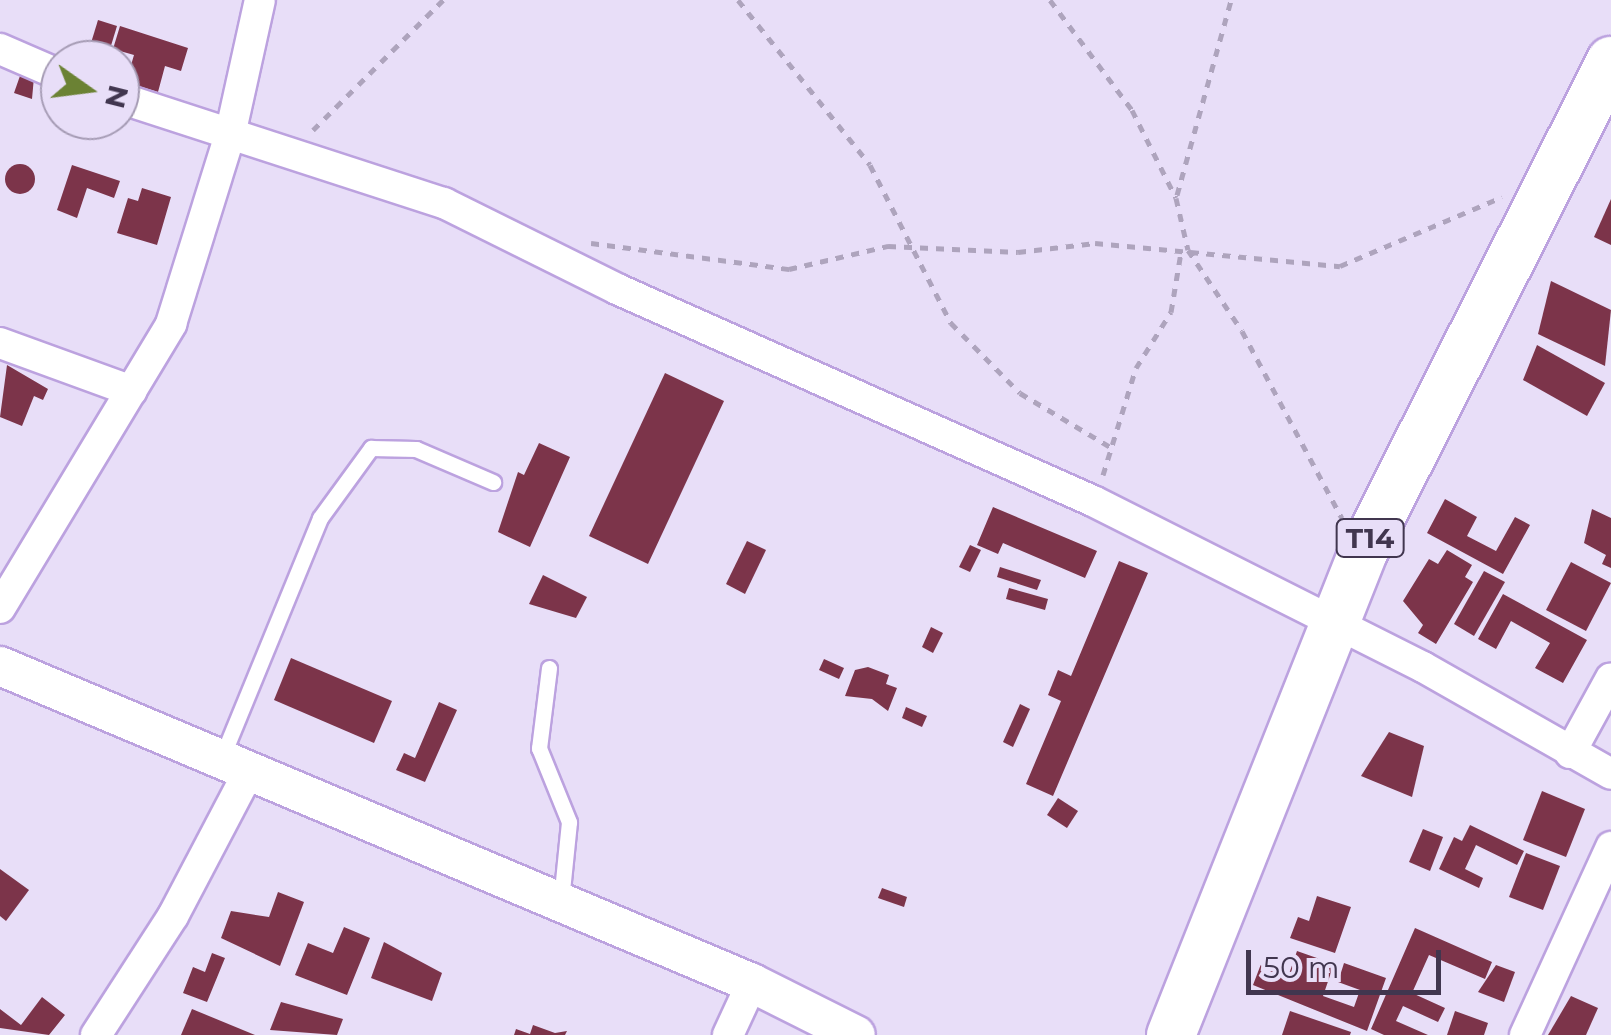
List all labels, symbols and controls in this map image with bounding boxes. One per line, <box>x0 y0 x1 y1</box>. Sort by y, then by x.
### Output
north arrow <box>40 40 140 140</box>
text: N <box>98 82 136 112</box>
road number: T14 <box>1335 515 1405 561</box>
scale bar <box>1251 930 1446 992</box>
text: 50 m <box>1263 949 1340 986</box>

